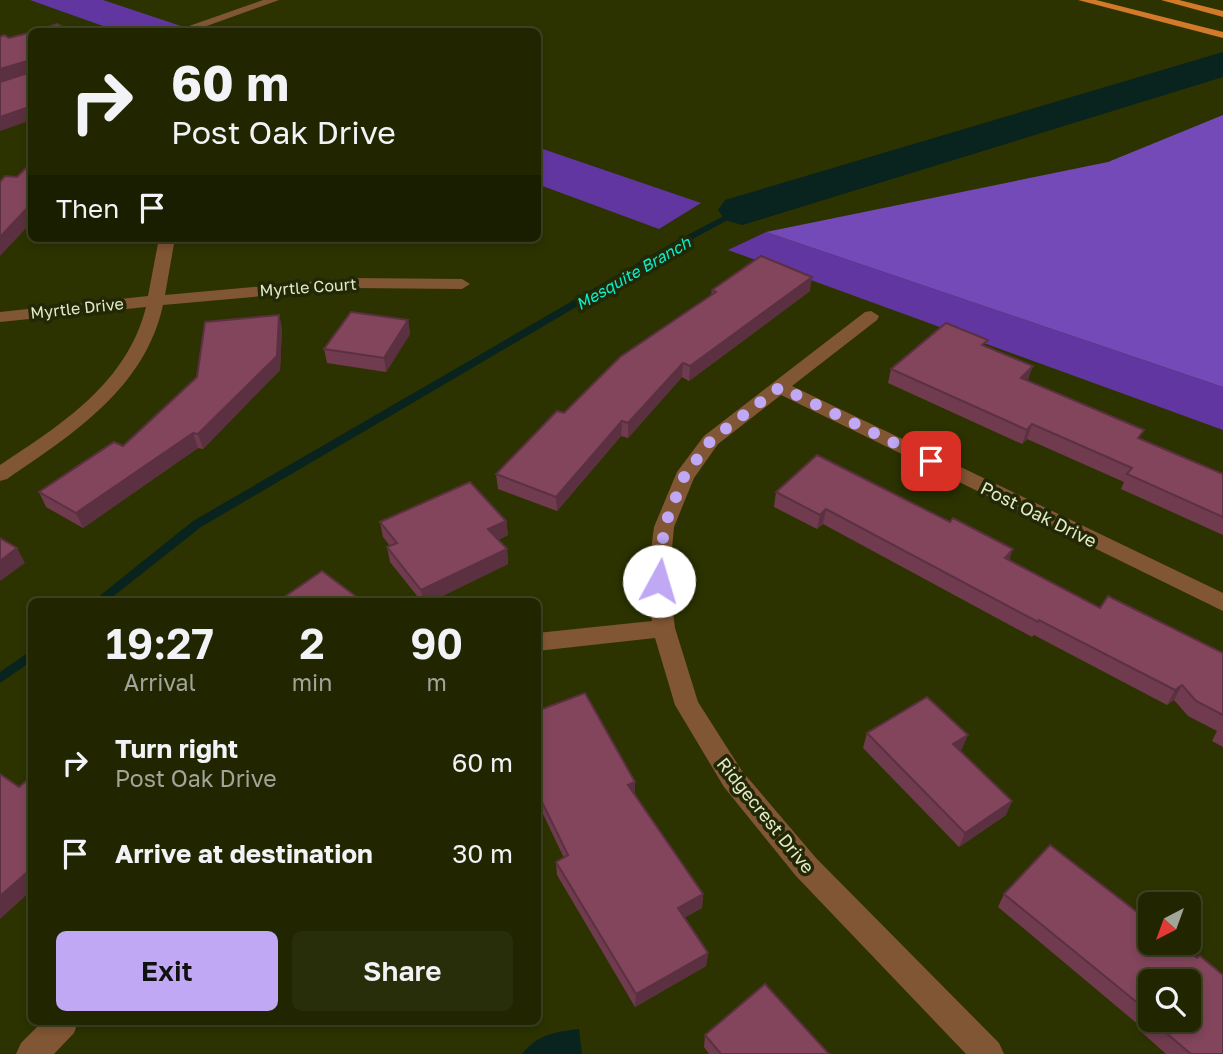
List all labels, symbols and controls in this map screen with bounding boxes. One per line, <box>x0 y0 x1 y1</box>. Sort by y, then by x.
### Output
text: 60 m <box>171 53 289 112</box>
icon: right <box>56 56 147 147</box>
text: Post Oak Drive <box>171 113 396 151</box>
icon: arrive <box>133 189 171 227</box>
text: Then <box>56 193 119 224</box>
water label: Mesquite Branch <box>572 231 695 314</box>
street label: Myrtle Court <box>259 274 357 300</box>
street label: Myrtle Drive <box>29 293 125 323</box>
pin <box>901 431 961 491</box>
icon: arrive <box>912 442 950 480</box>
street label: Post Oak Drive <box>977 476 1101 552</box>
position arrow <box>622 544 696 618</box>
text: 19:27 <box>106 618 214 668</box>
text: 2 <box>299 618 325 668</box>
text: 90 <box>410 618 463 668</box>
text: Arrival <box>124 668 196 696</box>
text: min <box>292 668 332 696</box>
text: m <box>427 668 447 696</box>
text: Turn right <box>115 733 238 764</box>
icon: right <box>56 744 94 782</box>
text: 60 m <box>452 747 513 778</box>
street label: Ridgecrest Drive <box>713 753 819 877</box>
text: Post Oak Drive <box>115 764 277 792</box>
icon: arrive <box>56 835 94 873</box>
text: Arrive at destination <box>115 838 373 869</box>
text: 30 m <box>452 838 513 869</box>
north arrow <box>1138 892 1200 956</box>
map controls <box>1138 892 1201 1032</box>
button: Exit <box>56 931 278 1011</box>
button: Share <box>292 931 513 1011</box>
button: search <box>1138 969 1201 1032</box>

